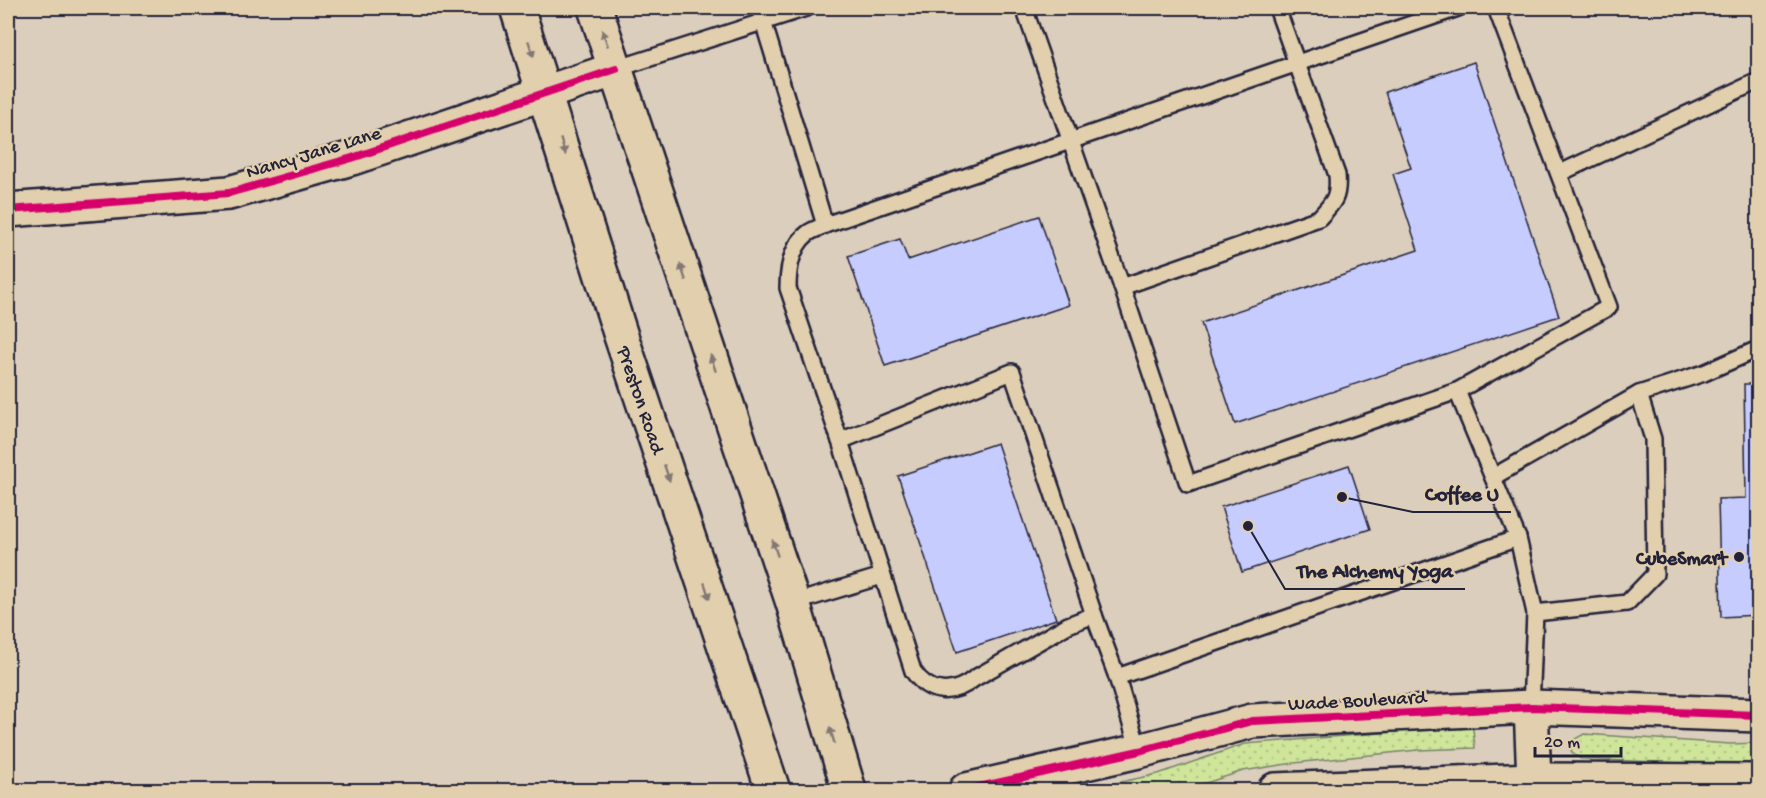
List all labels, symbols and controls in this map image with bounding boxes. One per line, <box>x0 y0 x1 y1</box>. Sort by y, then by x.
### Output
one-way arrow <box>600 29 610 47</box>
one-way arrow <box>527 41 537 59</box>
street label: Nancy Jane Lane <box>244 123 385 186</box>
one-way arrow <box>559 138 568 156</box>
one-way arrow <box>678 263 687 281</box>
street label: Preston Road <box>610 343 668 460</box>
one-way arrow <box>708 354 718 372</box>
one-way arrow <box>663 464 673 482</box>
callout: Coffee U <box>1413 473 1511 512</box>
text: Coffee U <box>1424 484 1499 509</box>
one-way arrow <box>769 539 779 557</box>
place label: CubeSmart <box>1635 549 1729 572</box>
callout: The Alchemy Yoga <box>1285 550 1465 589</box>
marker: CubeSmart <box>1732 550 1746 564</box>
text: The Alchemy Yoga <box>1295 561 1454 586</box>
one-way arrow <box>703 582 712 600</box>
street label: Wade Boulevard <box>1288 687 1429 718</box>
scale bar <box>1535 720 1620 758</box>
one-way arrow <box>827 725 836 743</box>
text: 20 m <box>1544 733 1580 754</box>

